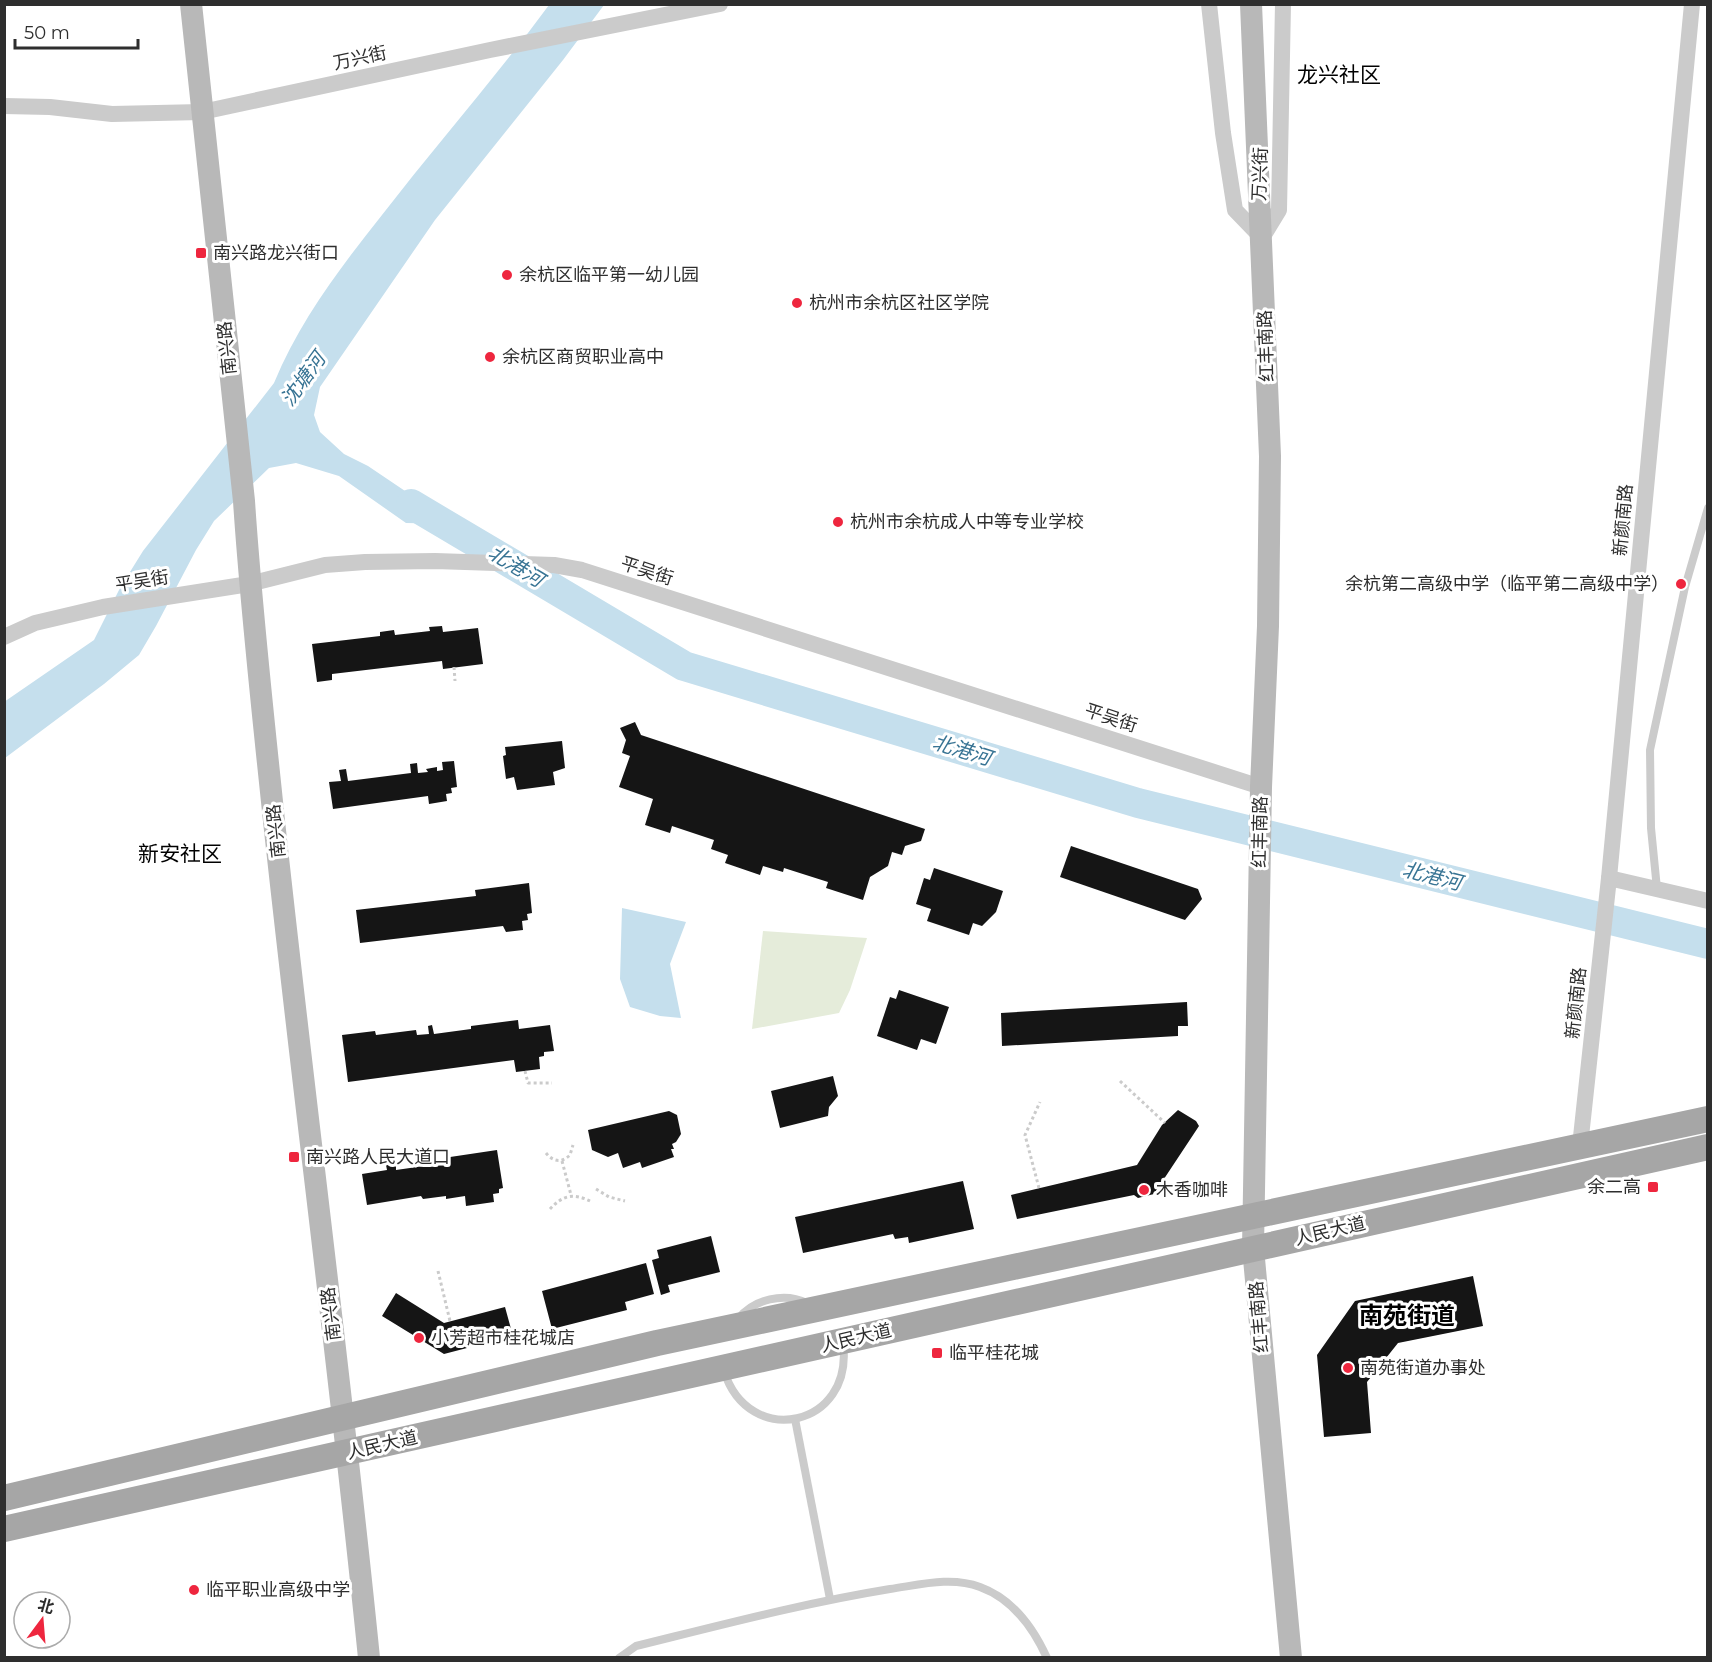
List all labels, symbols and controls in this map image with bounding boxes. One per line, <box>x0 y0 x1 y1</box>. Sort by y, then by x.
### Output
scale bar <box>15 12 138 50</box>
text: 50 m <box>24 22 70 44</box>
street label: 万兴街 <box>331 42 389 74</box>
district label: 龙兴社区 <box>1297 62 1381 87</box>
street label: 万兴街 <box>1248 147 1272 201</box>
place label: 南兴路龙兴街口 <box>213 242 339 264</box>
marker: 南兴路龙兴街口 <box>194 246 208 260</box>
place label: 余杭区临平第一幼儿园 <box>519 264 699 286</box>
marker: 余杭区临平第一幼儿园 <box>500 268 514 282</box>
place label: 杭州市余杭区社区学院 <box>809 292 989 314</box>
marker: 杭州市余杭区社区学院 <box>790 296 804 310</box>
street label: 红丰南路 <box>1254 310 1278 382</box>
street label: 南兴路 <box>213 320 241 376</box>
water label: 沈塘河 <box>276 344 333 410</box>
place label: 余杭区商贸职业高中 <box>502 346 664 368</box>
marker: 余杭区商贸职业高中 <box>483 350 497 364</box>
street label: 新颜南路 <box>1609 483 1637 557</box>
place label: 杭州市余杭成人中等专业学校 <box>850 511 1084 533</box>
marker: 杭州市余杭成人中等专业学校 <box>831 515 845 529</box>
water label: 北港河 <box>484 540 551 594</box>
street label: 平吴街 <box>618 552 676 590</box>
street label: 平吴街 <box>114 566 170 596</box>
place label: 余杭第二高级中学（临平第二高级中学） <box>1345 573 1669 595</box>
marker: 余杭第二高级中学（临平第二高级中学） <box>1674 577 1688 591</box>
street label: 平吴街 <box>1082 699 1140 737</box>
water label: 北港河 <box>930 730 998 771</box>
street label: 红丰南路 <box>1248 796 1272 868</box>
street label: 南兴路 <box>262 803 290 859</box>
district label: 新安社区 <box>138 841 222 866</box>
water label: 北港河 <box>1400 857 1468 896</box>
street label: 新颜南路 <box>1561 966 1591 1040</box>
place label: 南兴路人民大道口 <box>306 1146 450 1168</box>
marker: 南兴路人民大道口 <box>287 1150 301 1164</box>
place label: 余二高 <box>1587 1176 1641 1198</box>
place label: 木香咖啡 <box>1156 1179 1228 1201</box>
marker: 余二高 <box>1646 1180 1660 1194</box>
marker: 木香咖啡 <box>1137 1183 1151 1197</box>
street label: 人民大道 <box>1292 1212 1368 1250</box>
street label: 红丰南路 <box>1245 1280 1273 1354</box>
street label: 南兴路 <box>317 1286 345 1342</box>
district label: 南苑街道 <box>1359 1301 1455 1330</box>
street label: 人民大道 <box>818 1319 894 1357</box>
place label: 小芳超市桂花城店 <box>431 1327 575 1349</box>
marker: 小芳超市桂花城店 <box>412 1331 426 1345</box>
place label: 临平桂花城 <box>949 1342 1039 1364</box>
marker: 临平桂花城 <box>930 1346 944 1360</box>
place label: 南苑街道办事处 <box>1360 1357 1486 1379</box>
marker: 南苑街道办事处 <box>1341 1361 1355 1375</box>
street label: 人民大道 <box>344 1426 420 1464</box>
place label: 临平职业高级中学 <box>206 1579 350 1601</box>
marker: 临平职业高级中学 <box>187 1583 201 1597</box>
north arrow <box>12 1590 72 1650</box>
text: 北 <box>36 1595 56 1617</box>

